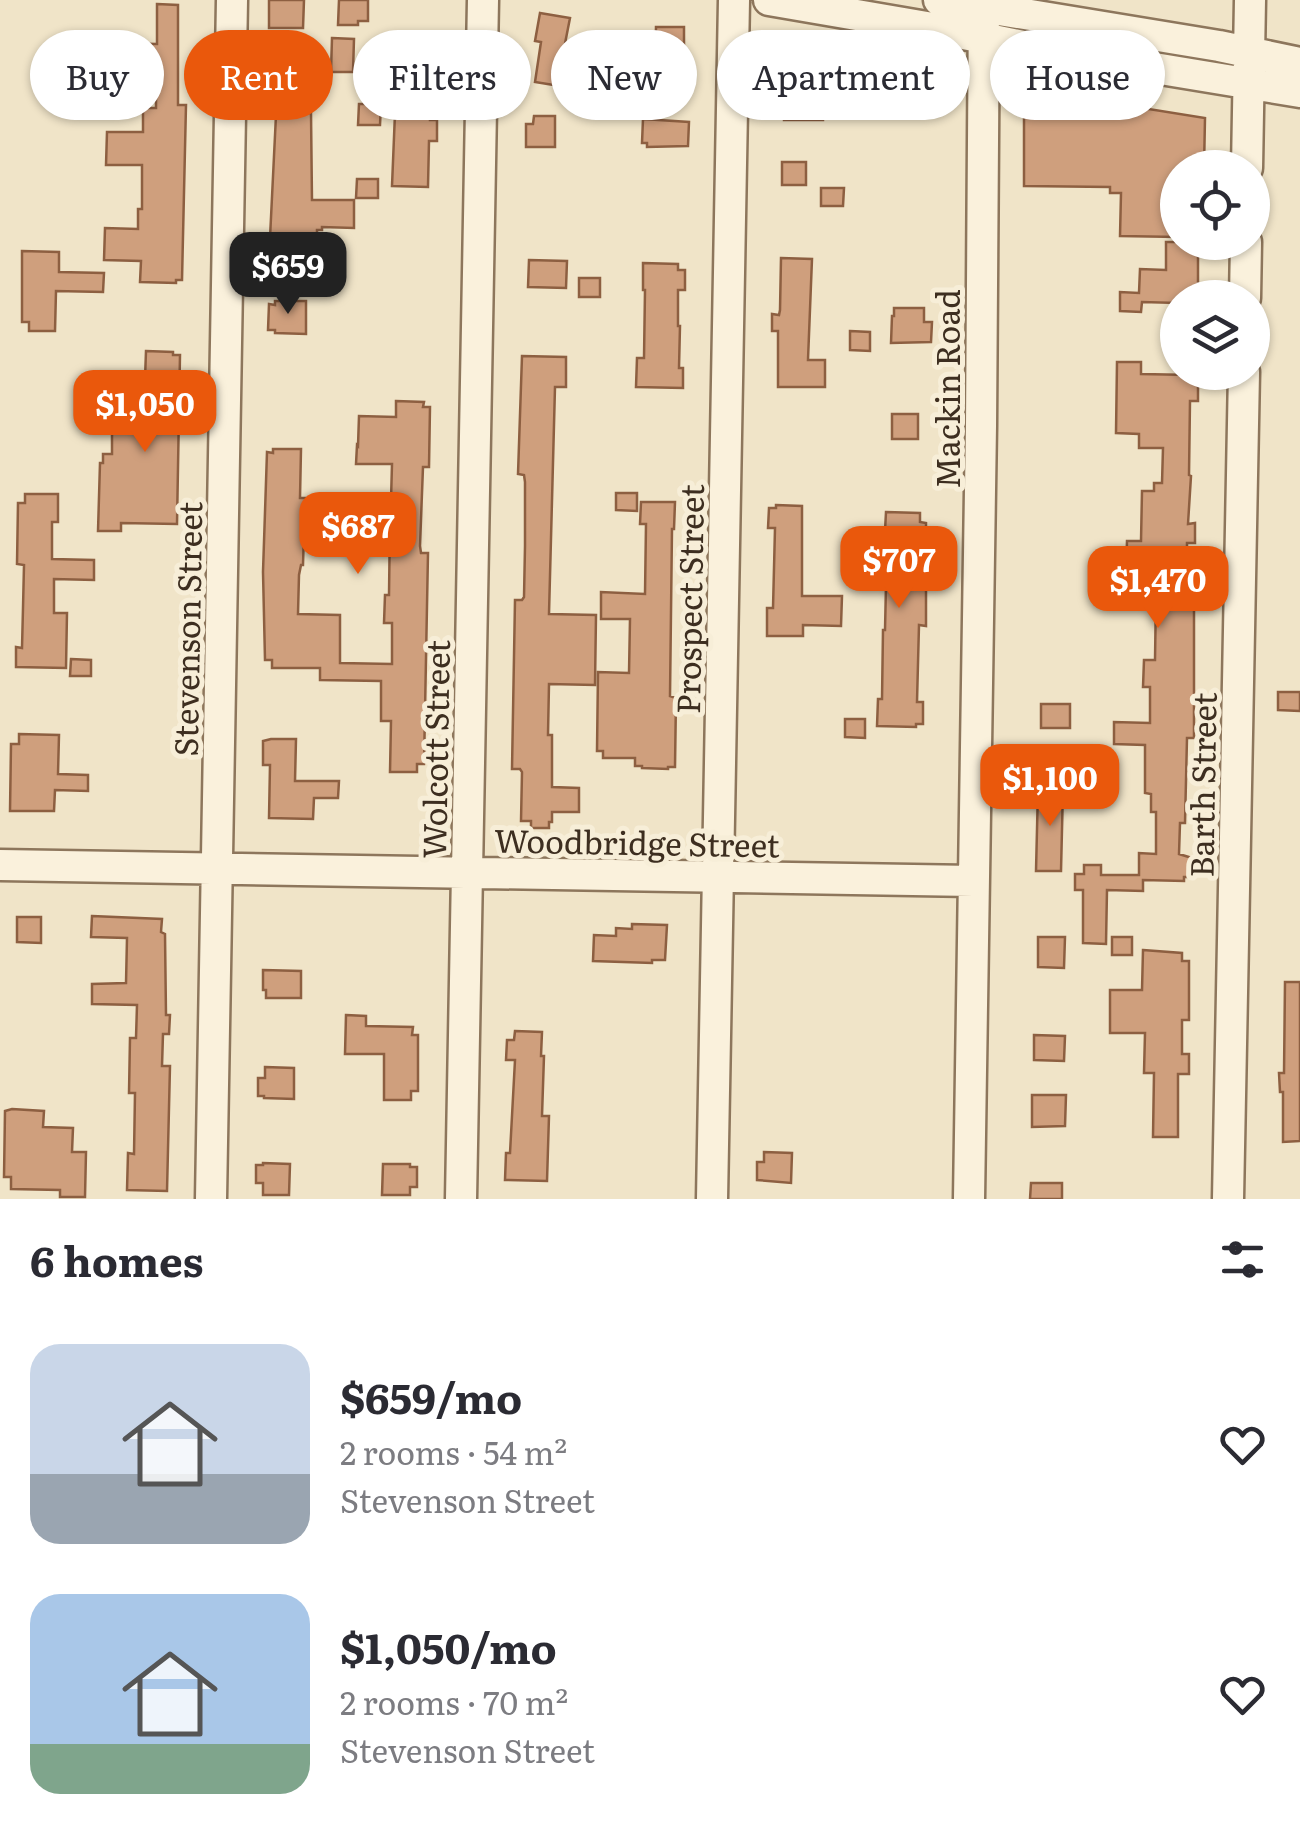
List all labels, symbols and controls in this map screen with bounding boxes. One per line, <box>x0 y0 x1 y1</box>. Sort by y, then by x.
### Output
chip: Buy <box>30 30 164 120</box>
chip: Rent <box>184 30 333 120</box>
chip: Filters <box>353 30 531 120</box>
chip: New <box>551 30 697 120</box>
chip: Apartment <box>717 30 970 120</box>
chip: House <box>990 30 1165 120</box>
map controls <box>1160 150 1270 390</box>
button: locate <box>1160 150 1270 260</box>
pin: $659 <box>229 232 347 317</box>
text: $659 <box>251 240 325 288</box>
button: layers <box>1160 280 1270 390</box>
street label: Mackin Road <box>922 289 970 489</box>
pin: $1,050 <box>64 370 226 455</box>
text: $1,050 <box>95 378 195 426</box>
street label: Prospect Street <box>662 484 714 714</box>
pin: $687 <box>299 492 417 577</box>
text: $687 <box>321 500 395 548</box>
street label: Stevenson Street <box>160 501 212 757</box>
pin: $707 <box>840 526 958 611</box>
text: $707 <box>862 534 936 582</box>
pin: $1,470 <box>1077 546 1239 631</box>
text: $1,470 <box>1110 554 1206 602</box>
street label: Wolcott Street <box>408 639 460 859</box>
street label: Barth Street <box>1175 692 1227 878</box>
pin: $1,100 <box>969 744 1131 829</box>
text: $1,100 <box>1002 752 1098 800</box>
street label: Woodbridge Street <box>494 815 780 867</box>
text: 6 homes <box>30 1228 204 1290</box>
icon: filters <box>1215 1232 1270 1287</box>
text: $659/mo <box>340 1365 522 1427</box>
icon: home <box>110 1384 230 1504</box>
icon: heart <box>1215 1417 1270 1472</box>
text: 2 rooms · 54 m² <box>340 1427 567 1475</box>
text: Stevenson Street <box>340 1475 595 1523</box>
text: $1,050/mo <box>340 1615 557 1677</box>
icon: home <box>110 1634 230 1754</box>
icon: heart <box>1215 1667 1270 1722</box>
text: 2 rooms · 70 m² <box>340 1677 568 1725</box>
text: Stevenson Street <box>340 1725 595 1773</box>

